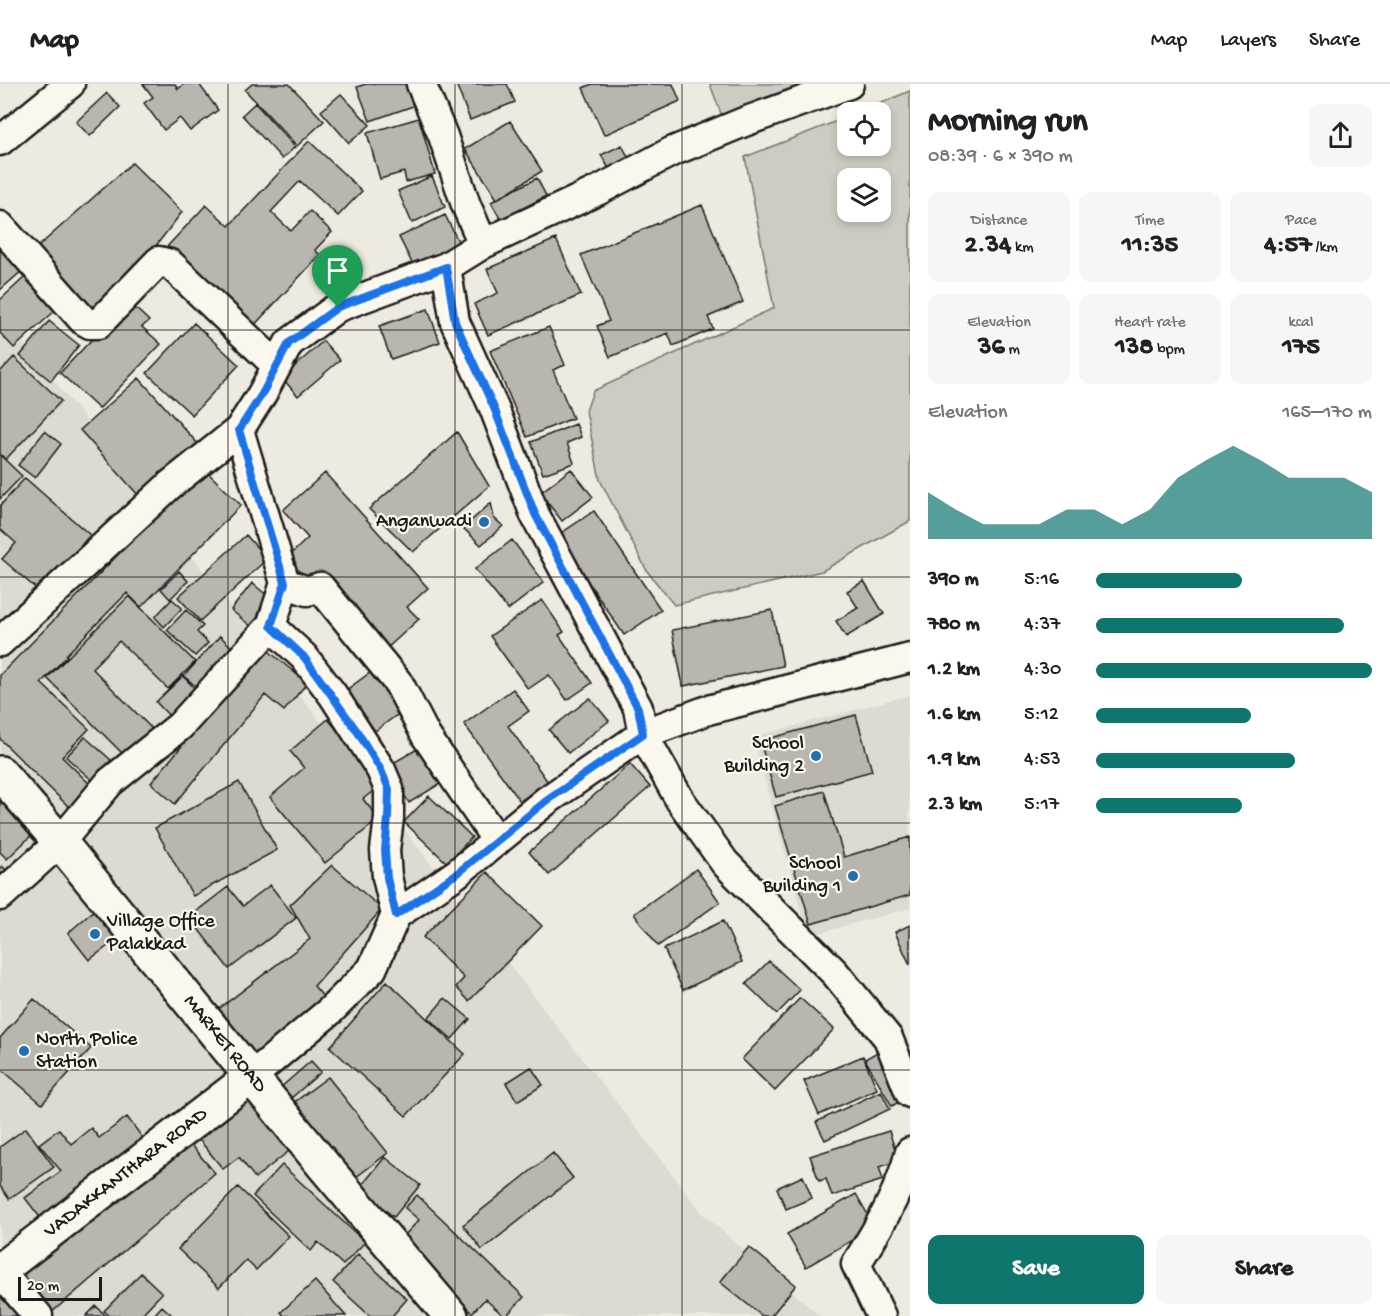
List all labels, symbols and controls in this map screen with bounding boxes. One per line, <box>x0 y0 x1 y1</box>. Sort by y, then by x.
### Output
text: Map <box>30 25 79 58</box>
text: Map <box>1151 29 1187 54</box>
text: Layers <box>1220 29 1276 54</box>
text: Share <box>1309 29 1360 54</box>
map controls <box>837 102 891 222</box>
button: locate <box>837 102 891 156</box>
text: Morning run <box>928 104 1088 142</box>
button: share <box>1309 104 1372 167</box>
text: 08:39 · 6 × 390 m <box>928 146 1073 169</box>
button: layers <box>837 168 891 222</box>
text: Distance <box>971 212 1027 231</box>
text: Time <box>1135 212 1165 231</box>
text: Pace <box>1285 212 1317 231</box>
text: 2.34 <box>965 231 1011 262</box>
text: 11:35 <box>1122 231 1178 262</box>
text: 4:57 <box>1264 231 1312 262</box>
text: km <box>1011 239 1034 258</box>
text: /km <box>1312 239 1338 258</box>
pin <box>312 245 363 307</box>
icon: arrive <box>321 254 354 287</box>
text: Elevation <box>967 314 1031 333</box>
text: Heart rate <box>1114 314 1186 333</box>
text: kcal <box>1289 314 1313 333</box>
text: 36 <box>978 333 1005 364</box>
text: 138 <box>1115 333 1153 364</box>
text: 175 <box>1282 333 1320 364</box>
text: m <box>1005 341 1020 360</box>
text: bpm <box>1153 341 1185 360</box>
text: Elevation <box>928 402 1008 425</box>
text: 165–170 m <box>1282 402 1372 425</box>
place label: Anganwadi <box>376 511 472 534</box>
marker: Anganwadi <box>477 515 491 529</box>
text: 390 m <box>928 569 979 592</box>
text: 5:16 <box>1024 569 1059 592</box>
text: 780 m <box>928 614 980 637</box>
text: 4:37 <box>1024 614 1061 637</box>
text: 1.2 km <box>928 659 980 682</box>
text: 4:30 <box>1024 659 1061 682</box>
text: 1.6 km <box>928 704 980 727</box>
text: 5:12 <box>1024 704 1059 727</box>
place label: School Building 2 <box>723 733 804 779</box>
marker: School Building 2 <box>809 749 823 763</box>
text: 1.9 km <box>928 749 980 772</box>
text: 4:53 <box>1024 749 1061 772</box>
text: 2.3 km <box>928 794 982 817</box>
text: 5:17 <box>1024 794 1059 817</box>
place label: School Building 1 <box>762 853 841 899</box>
marker: School Building 1 <box>846 869 860 883</box>
place label: Village Office Palakkad <box>106 911 215 957</box>
marker: Village Office Palakkad <box>88 927 102 941</box>
street label: MARKET ROAD <box>178 990 272 1098</box>
place label: North Police Station <box>36 1029 138 1075</box>
marker: North Police Station <box>17 1044 31 1058</box>
street label: VADAKKANTHARA ROAD <box>39 1102 213 1244</box>
button: Save <box>928 1235 1144 1304</box>
button: Share <box>1156 1235 1372 1304</box>
scale bar <box>18 1274 102 1302</box>
text: 20 m <box>27 1278 59 1297</box>

